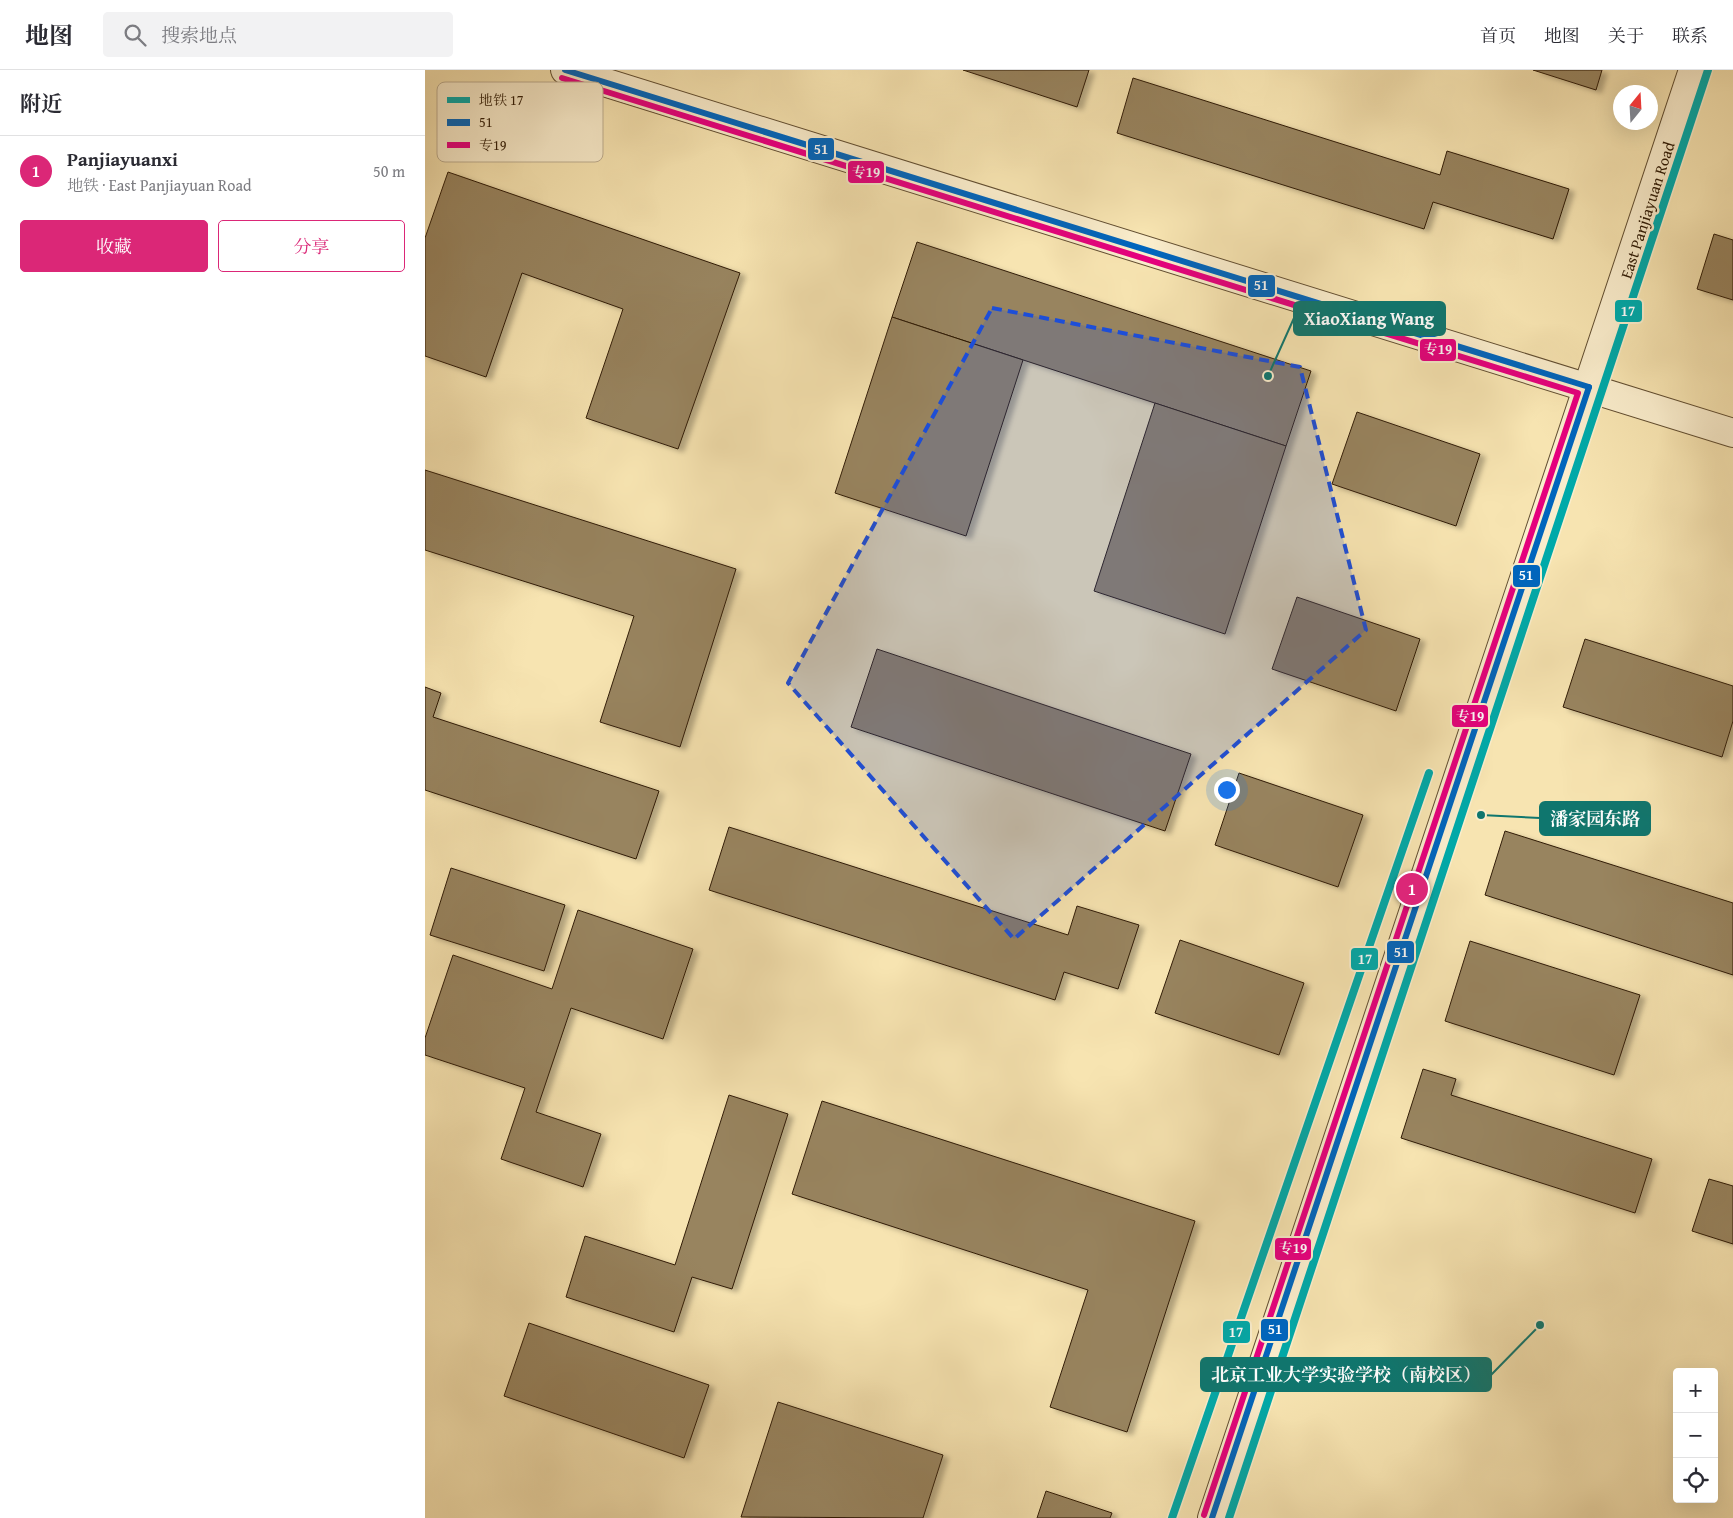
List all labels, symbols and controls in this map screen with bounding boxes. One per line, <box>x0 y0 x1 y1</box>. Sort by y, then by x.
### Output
search box <box>103 12 453 57</box>
text: 地图 <box>25 18 73 53</box>
icon: search <box>121 21 149 49</box>
text: 搜索地点 <box>161 21 237 49</box>
text: 首页 <box>1480 22 1516 49</box>
text: 地图 <box>1544 22 1580 49</box>
text: 关于 <box>1608 22 1644 49</box>
text: 联系 <box>1672 22 1708 49</box>
legend <box>437 82 603 162</box>
north arrow <box>1613 85 1658 130</box>
text: 附近 <box>20 88 62 119</box>
text: 地铁 17 <box>479 90 524 110</box>
text: 51 <box>479 112 492 132</box>
text: 专19 <box>479 135 507 155</box>
line badge: 51 <box>807 137 835 161</box>
street label: East Panjiayuan Road <box>1614 138 1681 282</box>
text: 51 <box>814 139 828 159</box>
text: Panjiayuanxi <box>67 145 178 173</box>
text: 1 <box>32 159 40 183</box>
text: 50 m <box>373 159 405 183</box>
line badge: 专19 <box>847 160 885 184</box>
text: 专19 <box>852 162 880 182</box>
text: 地铁 · East Panjiayuan Road <box>67 173 252 197</box>
button: 收藏 <box>20 220 208 272</box>
button: 分享 <box>218 220 405 272</box>
line badge: 51 <box>1247 274 1276 298</box>
text: 51 <box>1254 275 1268 295</box>
line badge: 17 <box>1614 299 1643 323</box>
text: 17 <box>1621 301 1635 321</box>
callout: XiaoXiang Wang <box>1294 302 1445 335</box>
text: XiaoXiang Wang <box>1304 305 1435 332</box>
line badge: 专19 <box>1419 338 1457 362</box>
text: 专19 <box>1424 339 1452 359</box>
line badge: 51 <box>1512 564 1541 588</box>
text: 51 <box>1519 565 1533 585</box>
line badge: 专19 <box>1451 704 1489 728</box>
text: 专19 <box>1456 706 1484 726</box>
your location <box>1214 777 1240 803</box>
callout: 潘家园东路 <box>1540 802 1650 835</box>
text: 潘家园东路 <box>1550 805 1640 832</box>
pin: 1 <box>1396 870 1428 908</box>
line badge: 51 <box>1386 940 1415 964</box>
text: 51 <box>1394 942 1408 962</box>
line badge: 17 <box>1350 947 1379 971</box>
text: 17 <box>1358 949 1372 969</box>
line badge: 专19 <box>1274 1237 1312 1261</box>
text: 专19 <box>1279 1238 1307 1258</box>
line badge: 51 <box>1260 1318 1289 1342</box>
text: 51 <box>1268 1319 1282 1339</box>
line badge: 17 <box>1222 1320 1251 1344</box>
text: 17 <box>1229 1322 1243 1342</box>
callout: 北京工业大学实验学校（南校区） <box>1201 1358 1491 1391</box>
text: 北京工业大学实验学校（南校区） <box>1211 1361 1481 1388</box>
map controls <box>1673 1368 1718 1503</box>
button: + <box>1673 1368 1718 1413</box>
button: − <box>1673 1413 1718 1458</box>
button: locate <box>1673 1458 1718 1503</box>

